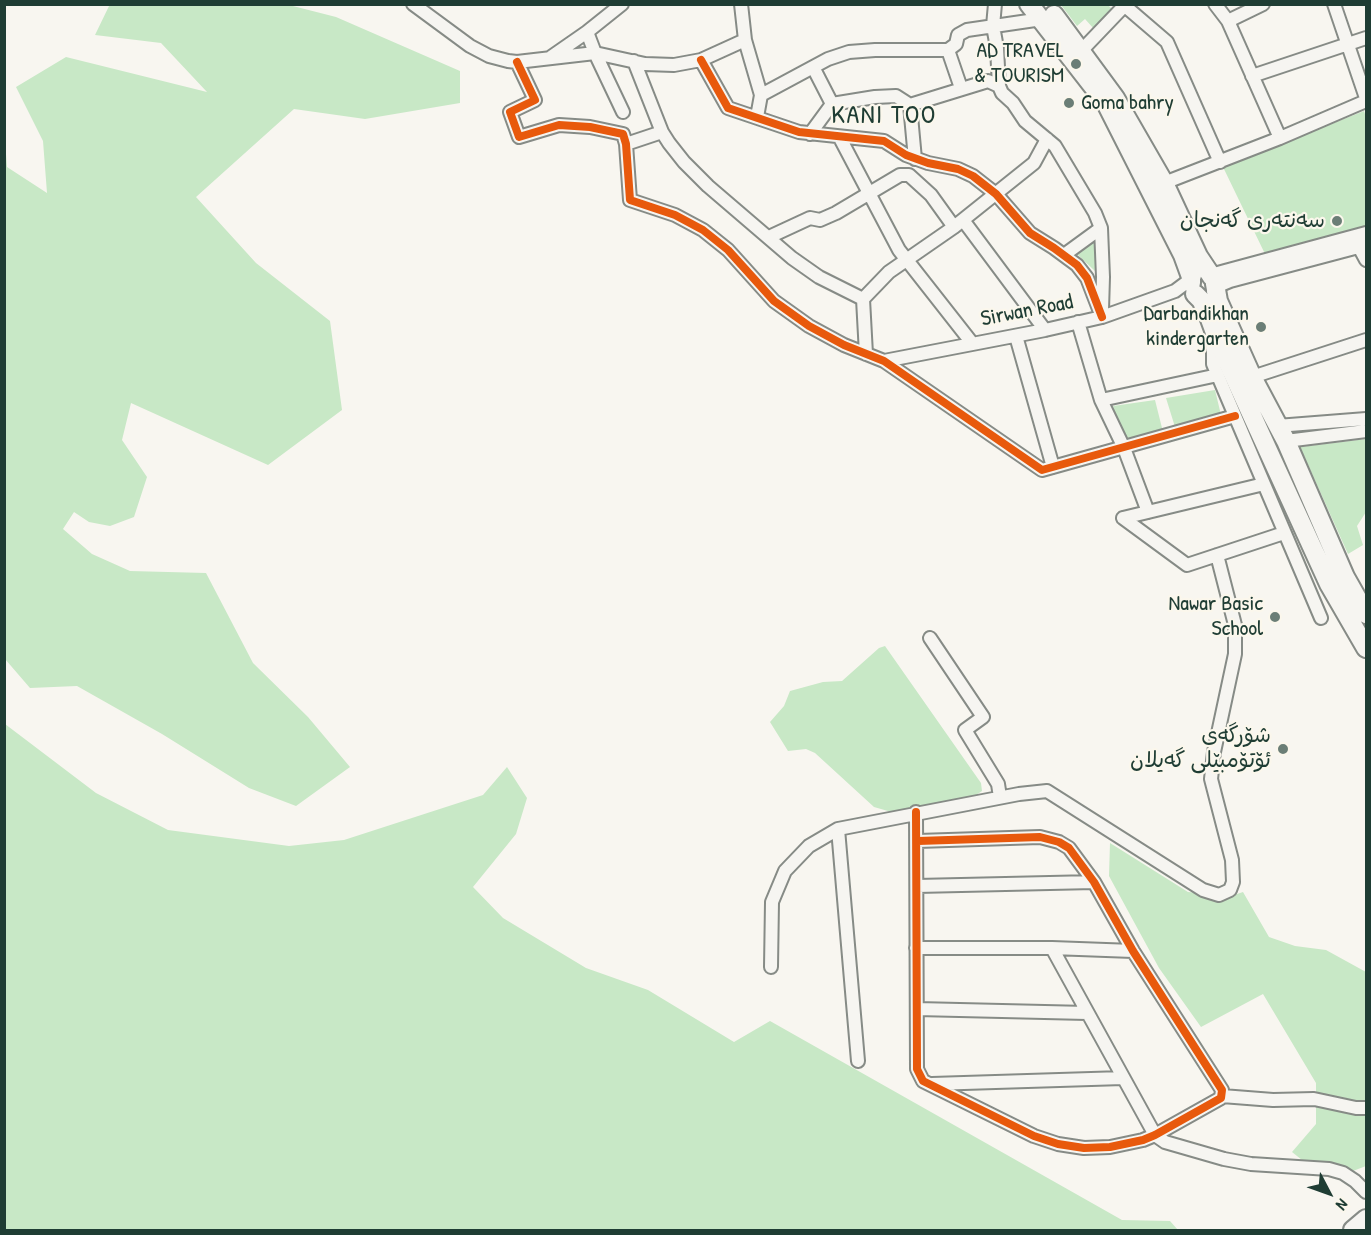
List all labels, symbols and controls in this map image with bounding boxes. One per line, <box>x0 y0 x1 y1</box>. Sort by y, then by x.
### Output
place label: AD TRAVEL & TOURISM <box>974 38 1064 90</box>
marker: AD TRAVEL & TOURISM <box>1069 57 1083 71</box>
place label: Goma bahry <box>1081 90 1174 116</box>
marker: Goma bahry <box>1062 96 1076 110</box>
district label: KANI TOO <box>831 100 937 132</box>
place label: سەنتەری گەنجان <box>1180 208 1325 234</box>
marker: سەنتەری گەنجان <box>1330 214 1344 228</box>
street label: Sirwan Road <box>979 289 1075 333</box>
place label: Darbandikhan kindergarten <box>1143 301 1249 352</box>
marker: Darbandikhan kindergarten <box>1254 320 1268 334</box>
place label: Nawar Basic School <box>1169 591 1263 642</box>
marker: Nawar Basic School <box>1268 610 1282 624</box>
place label: شۆرگه‌ى ئۆتۆمبێلى گه‌یلان <box>1130 723 1271 774</box>
marker: شۆرگه‌ى ئۆتۆمبێلى گه‌یلان <box>1276 742 1290 756</box>
north arrow <box>1299 1163 1359 1223</box>
text: N <box>1331 1194 1354 1215</box>

